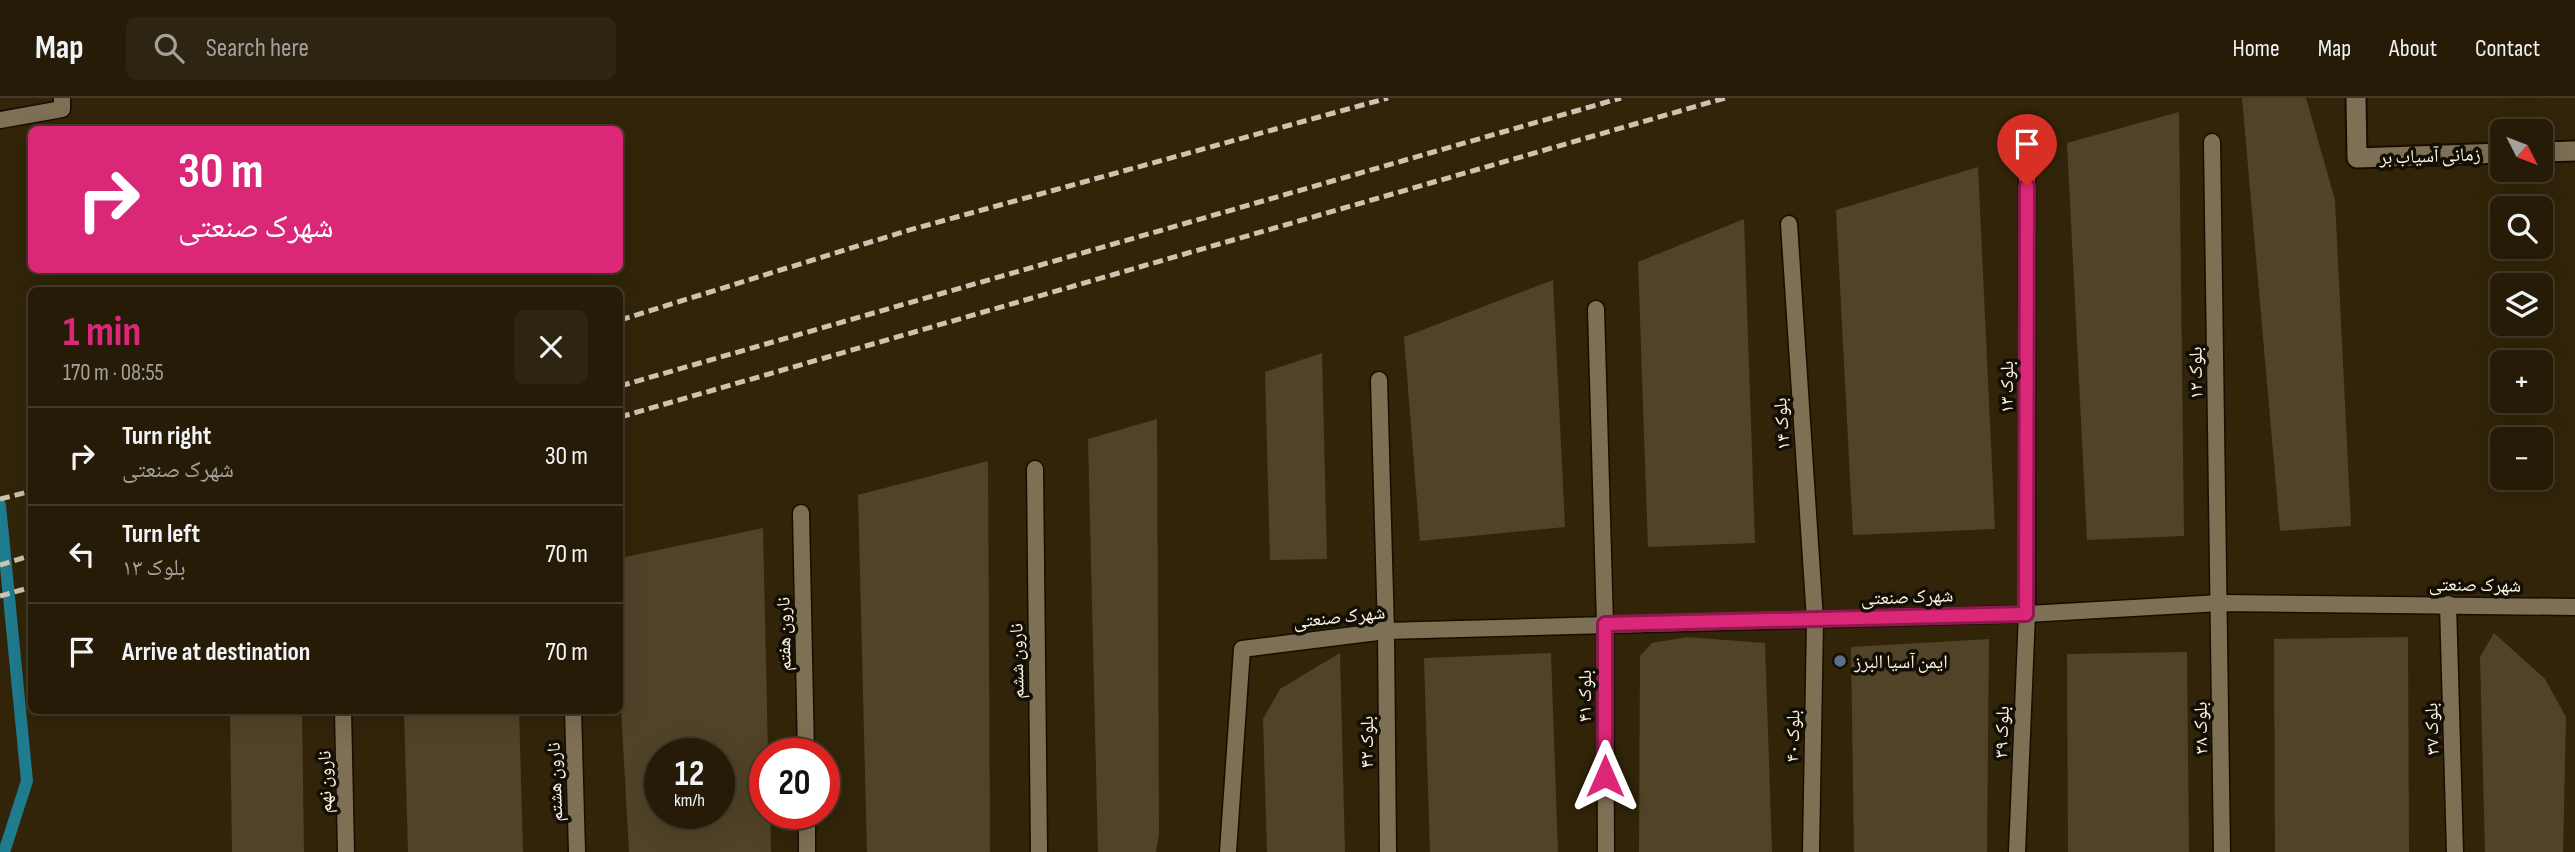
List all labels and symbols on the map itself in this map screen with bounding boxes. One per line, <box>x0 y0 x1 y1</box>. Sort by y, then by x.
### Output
pin <box>1997 114 2057 186</box>
north arrow <box>2490 119 2553 182</box>
street label: زمانی آسیاب بر <box>2378 143 2481 170</box>
street label: بلوک ۱۲ <box>2185 346 2208 399</box>
street label: بلوک ۱۳ <box>1996 361 2019 413</box>
street label: بلوک ۱۴ <box>1769 397 1796 451</box>
street label: شهرک صنعتی <box>2429 573 2521 598</box>
street label: شهرک صنعتی <box>1860 584 1954 611</box>
street label: نارون هفتم <box>772 597 797 671</box>
street label: شهرک صنعتی <box>1292 601 1386 634</box>
street label: نارون ششم <box>1005 623 1030 699</box>
place label: ایمن آسیا البرز <box>1853 651 1948 674</box>
marker: ایمن آسیا البرز <box>1832 653 1848 669</box>
street label: بلوک ۴۱ <box>1574 670 1597 722</box>
street label: بلوک ۳۸ <box>2190 701 2213 754</box>
street label: بلوک ۳۷ <box>2420 702 2445 756</box>
street label: بلوک ۳۹ <box>1990 705 2015 759</box>
street label: بلوک ۴۰ <box>1782 710 1805 763</box>
street label: بلوک ۴۲ <box>1356 716 1379 768</box>
speed limit sign: 20 <box>749 738 840 829</box>
position arrow <box>1568 739 1642 813</box>
street label: نارون هشتم <box>543 742 568 822</box>
street label: نارون نهم <box>313 750 338 814</box>

